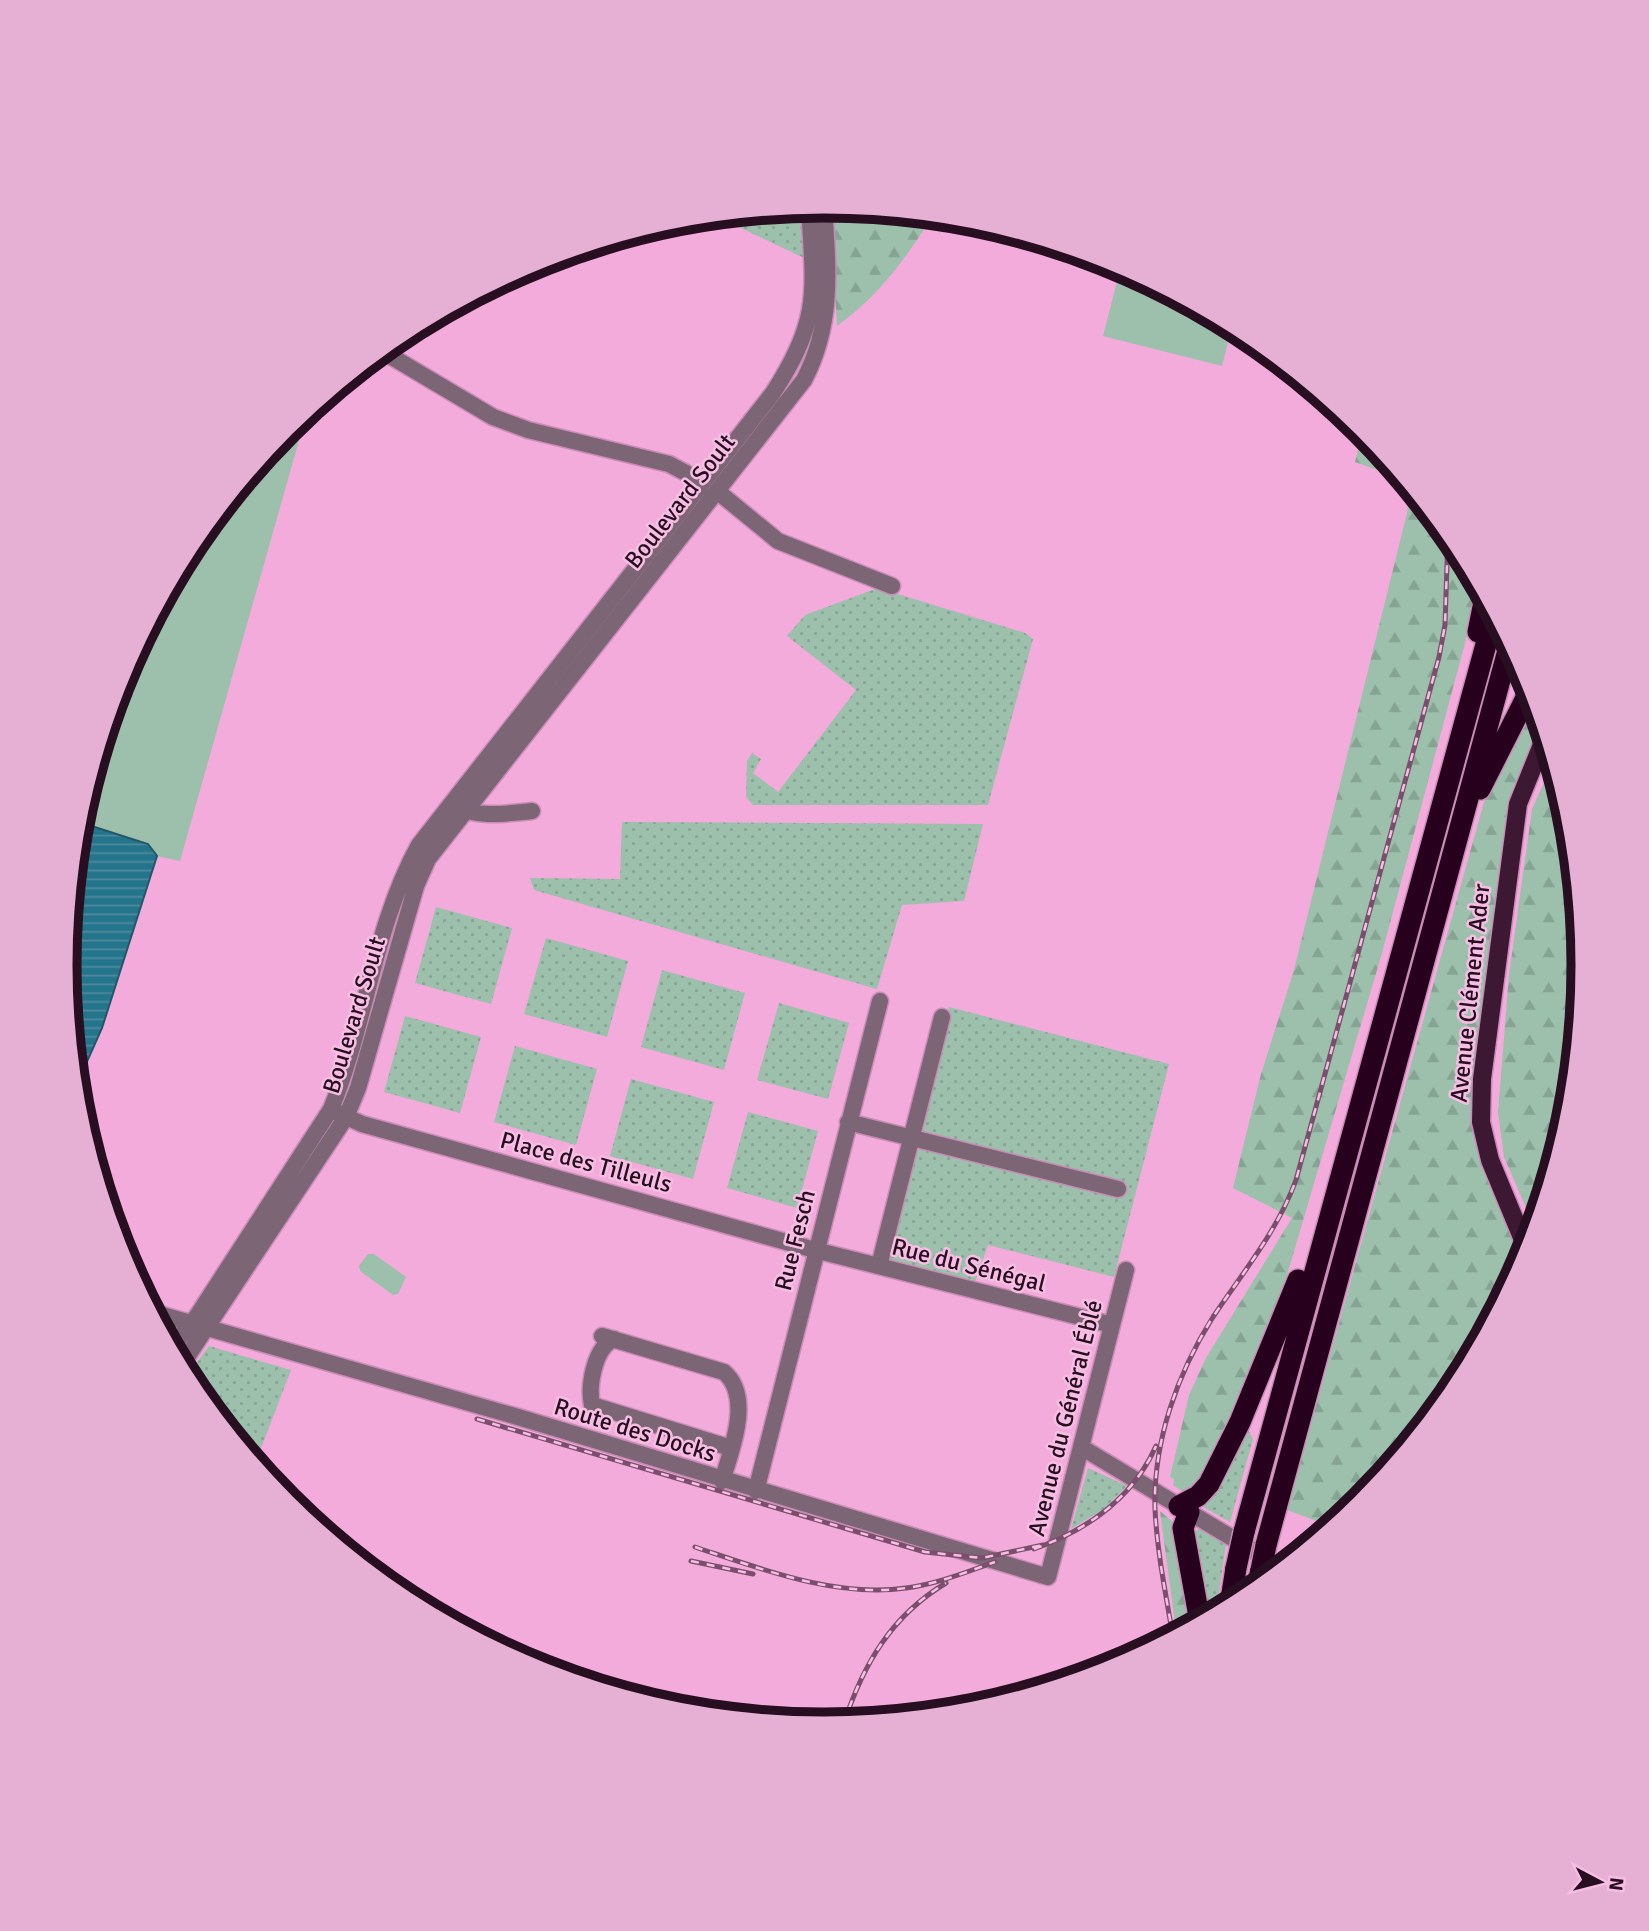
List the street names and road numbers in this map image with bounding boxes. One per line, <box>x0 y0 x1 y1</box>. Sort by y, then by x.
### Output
street label: Boulevard Soult <box>618 428 742 574</box>
street label: Avenue Clément Ader <box>1444 882 1496 1104</box>
street label: Boulevard Soult <box>316 933 392 1097</box>
street label: Place des Tilleuls <box>497 1125 675 1199</box>
street label: Rue Fesch <box>768 1186 822 1294</box>
street label: Rue du Sénégal <box>889 1231 1049 1299</box>
street label: Avenue du Général Éblé <box>1021 1297 1109 1539</box>
street label: Route des Docks <box>550 1391 720 1469</box>

